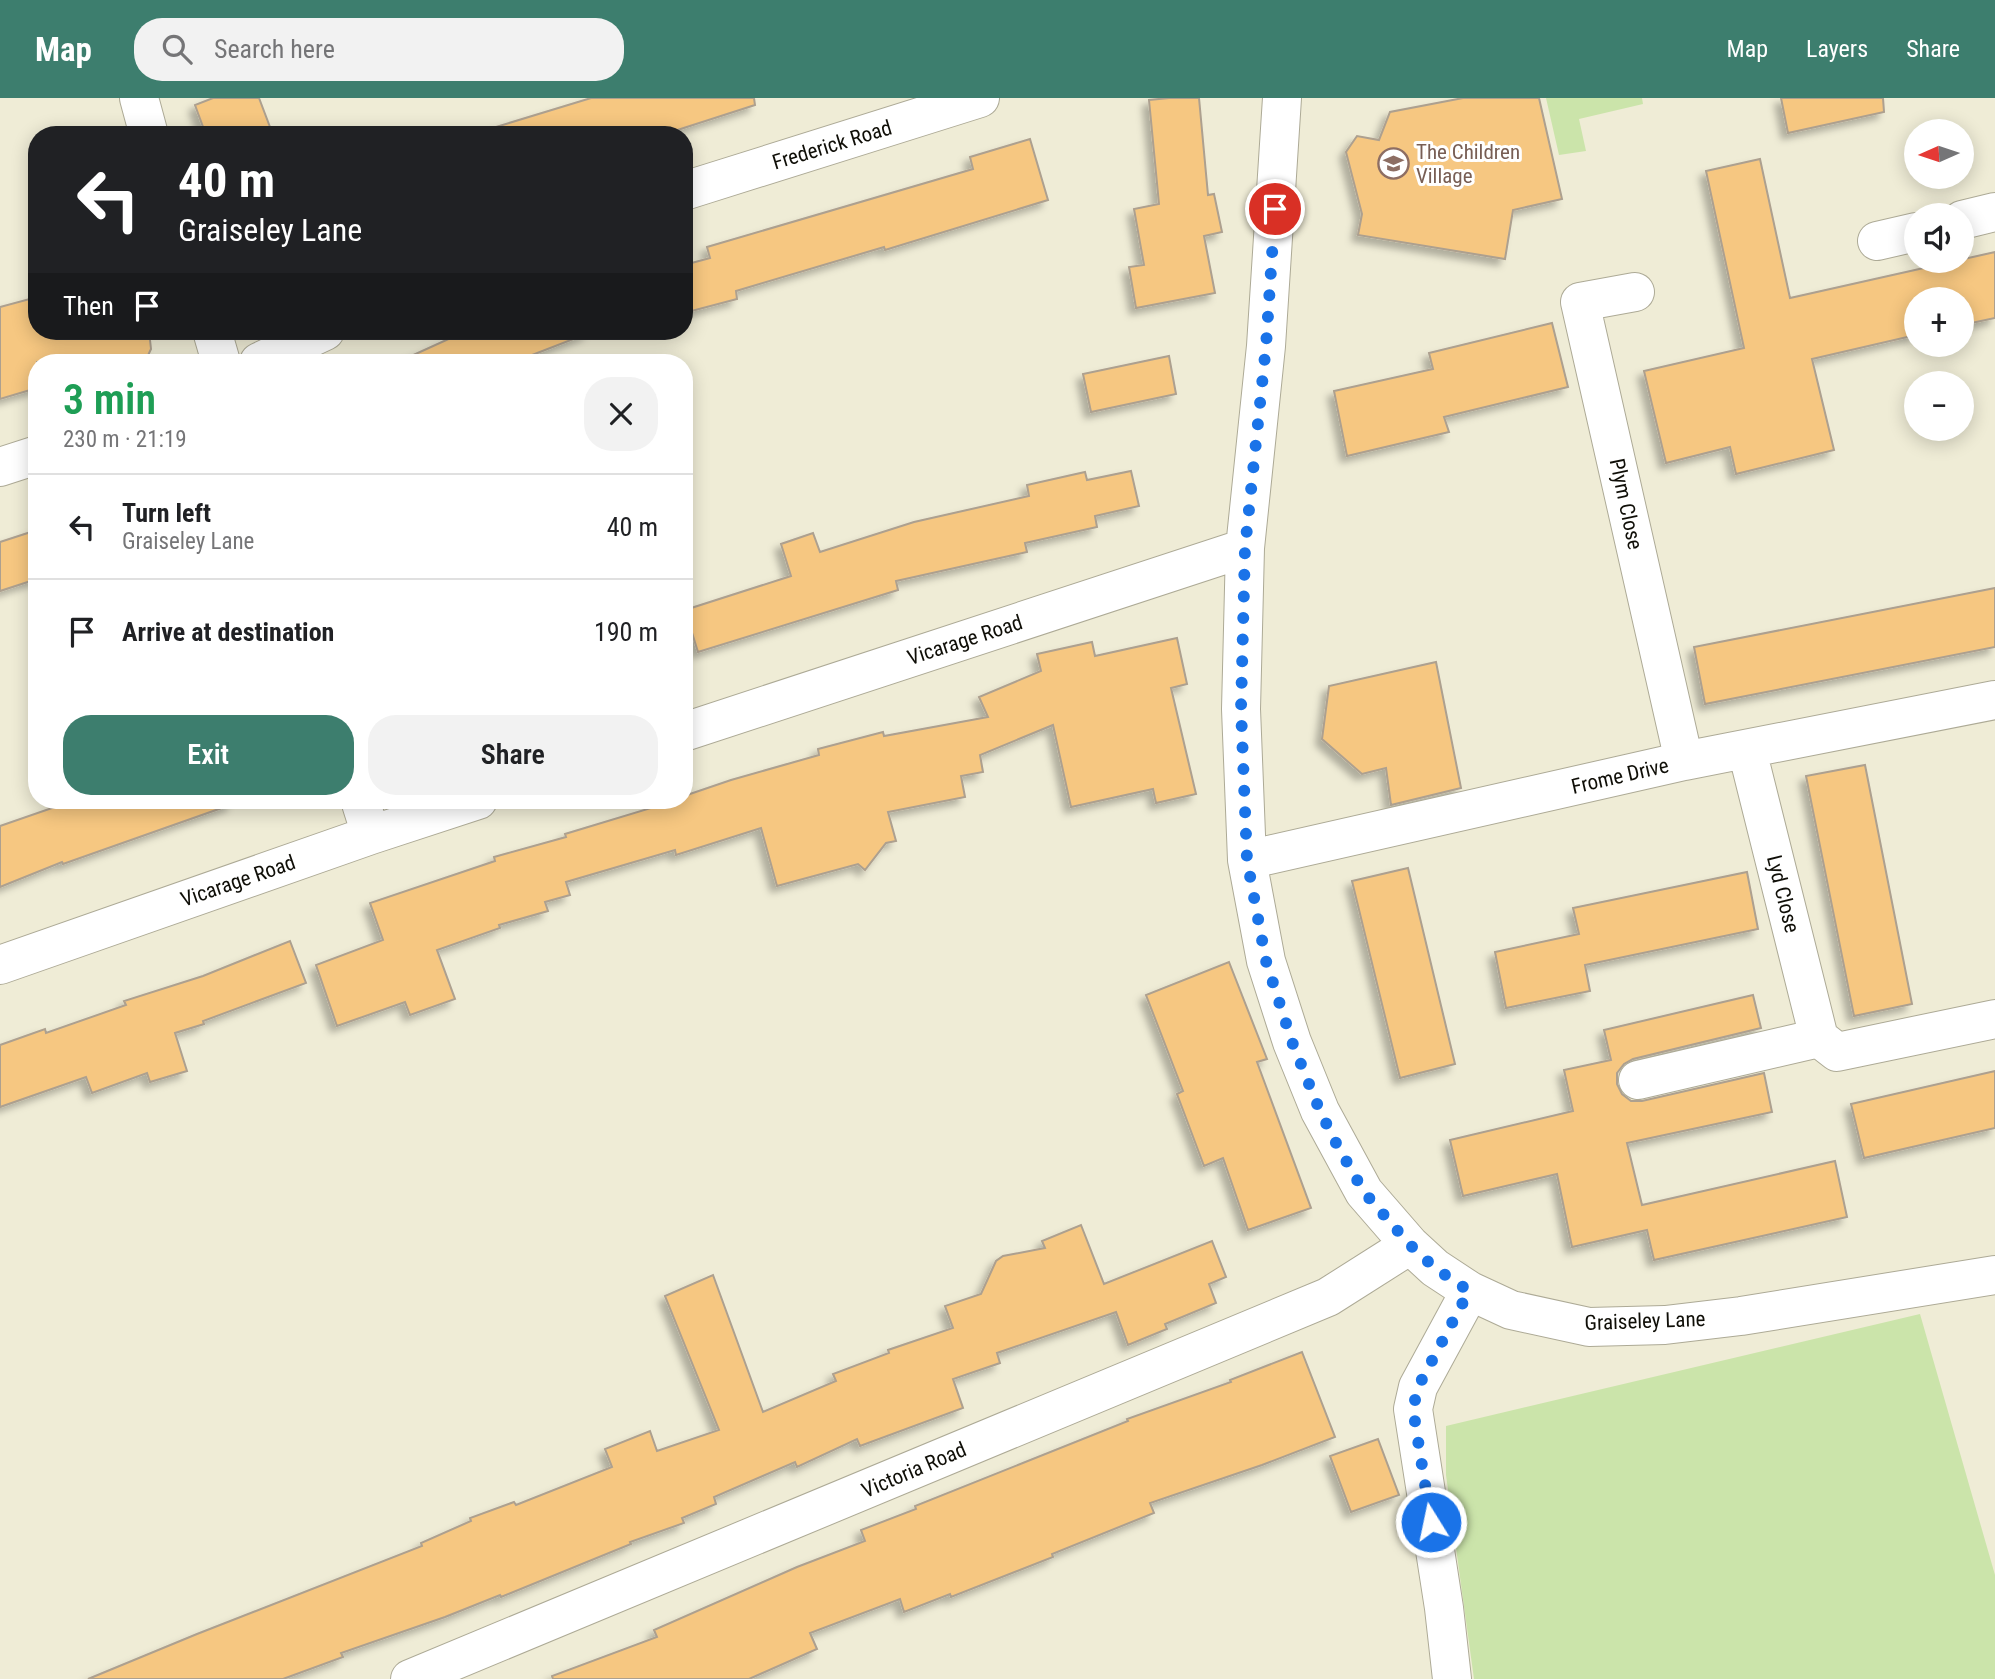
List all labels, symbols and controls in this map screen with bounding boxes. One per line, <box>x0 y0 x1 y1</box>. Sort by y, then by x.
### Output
search box <box>134 18 624 81</box>
text: Map <box>35 30 92 69</box>
icon: search <box>158 30 196 68</box>
text: Search here <box>214 34 335 64</box>
text: Map <box>1727 35 1768 63</box>
text: Layers <box>1806 35 1868 63</box>
text: Share <box>1906 35 1960 63</box>
street label: Frederick Road <box>769 115 895 175</box>
north arrow <box>1904 119 1974 189</box>
map controls <box>1904 119 1974 441</box>
place label: The Children Village <box>1416 140 1520 188</box>
school or university icon: The Children Village <box>1376 147 1410 181</box>
text: 40 m <box>178 152 275 209</box>
icon: left <box>63 154 154 245</box>
pin <box>1245 179 1305 239</box>
icon: arrive <box>1256 190 1294 228</box>
button: sound <box>1904 203 1974 273</box>
text: Graiseley Lane <box>178 211 362 249</box>
icon: arrive <box>128 287 166 325</box>
button: + <box>1904 287 1974 357</box>
text: Then <box>63 291 114 321</box>
button: − <box>1904 371 1974 441</box>
text: 3 min <box>63 375 156 424</box>
button: close <box>584 377 658 451</box>
text: 230 m · 21:19 <box>63 426 187 453</box>
street label: Plym Close <box>1605 456 1647 552</box>
text: Turn left <box>122 498 211 528</box>
icon: left <box>63 508 101 546</box>
text: 40 m <box>607 512 658 542</box>
text: Graiseley Lane <box>122 528 254 555</box>
street label: Vicarage Road <box>904 610 1026 670</box>
icon: arrive <box>63 613 101 651</box>
text: Arrive at destination <box>122 617 334 647</box>
text: 190 m <box>594 617 658 647</box>
button: Exit <box>63 715 354 795</box>
button: Share <box>368 715 658 795</box>
street label: Frome Drive <box>1569 753 1671 799</box>
street label: Vicarage Road <box>178 850 298 912</box>
street label: Lyd Close <box>1762 853 1804 935</box>
street label: Graiseley Lane <box>1584 1307 1706 1335</box>
street label: Victoria Road <box>858 1437 970 1503</box>
position arrow <box>1394 1485 1468 1559</box>

